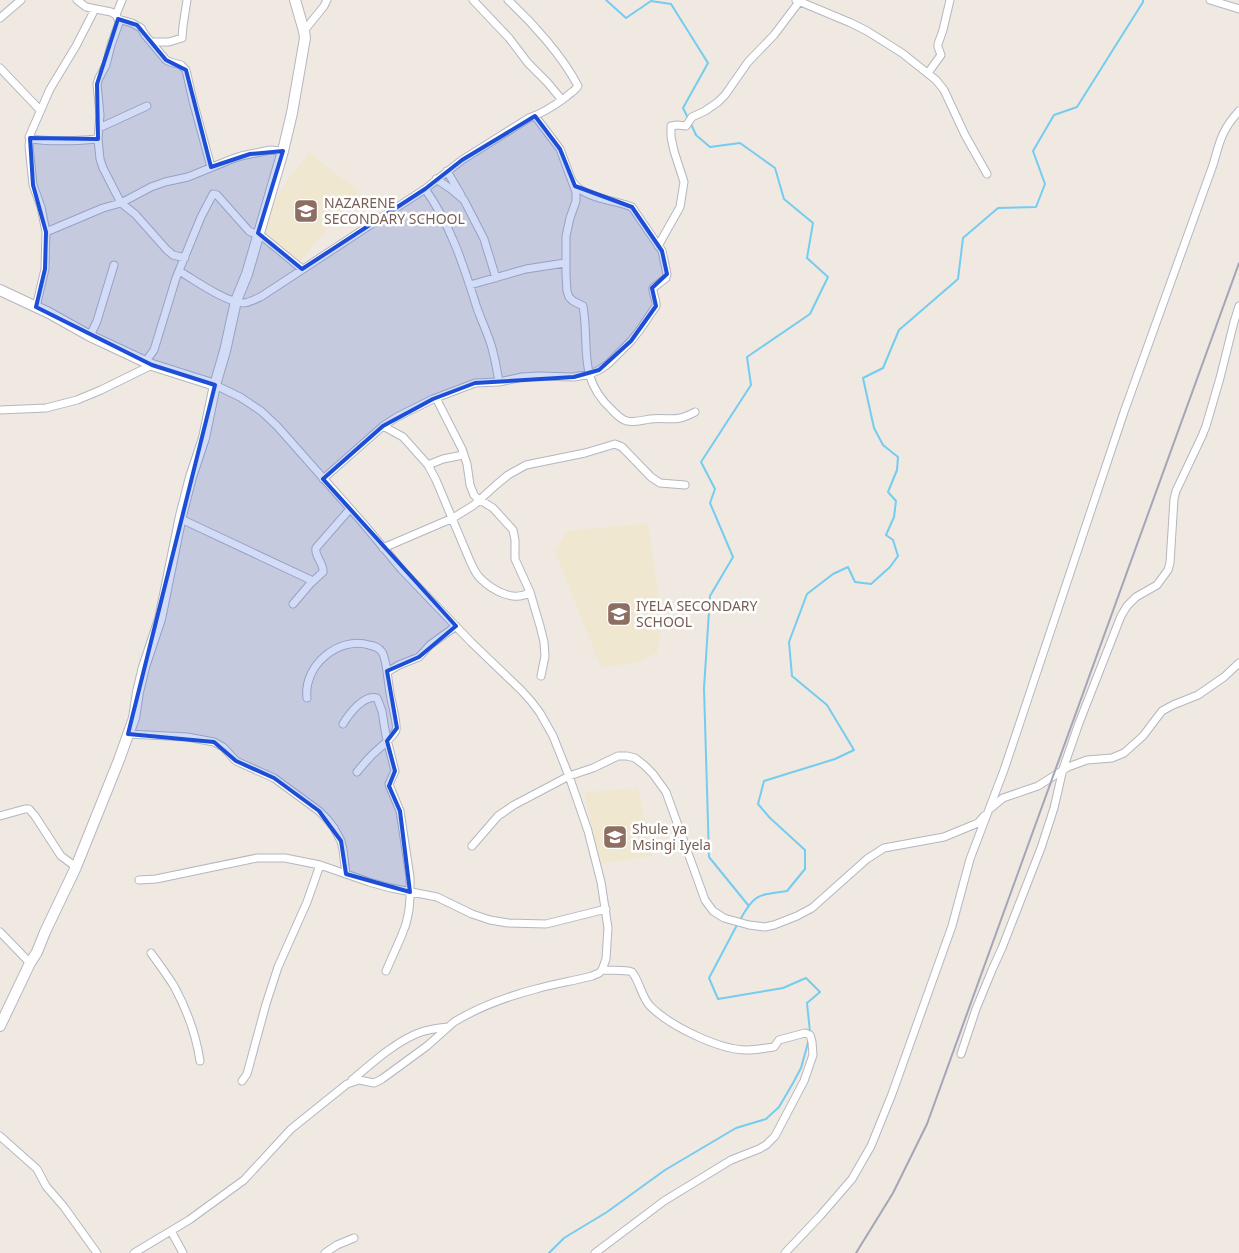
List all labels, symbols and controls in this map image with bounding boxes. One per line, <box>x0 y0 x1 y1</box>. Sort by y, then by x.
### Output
place label: NAZARENE SECONDARY SCHOOL <box>324 193 465 228</box>
school or university icon: NAZARENE SECONDARY SCHOOL <box>293 198 319 224</box>
place label: IYELA SECONDARY SCHOOL <box>636 596 758 631</box>
school or university icon: IYELA SECONDARY SCHOOL <box>606 601 632 627</box>
place label: Shule ya Msingi Iyela <box>632 819 711 854</box>
school or university icon: Shule ya Msingi Iyela <box>602 824 628 850</box>

